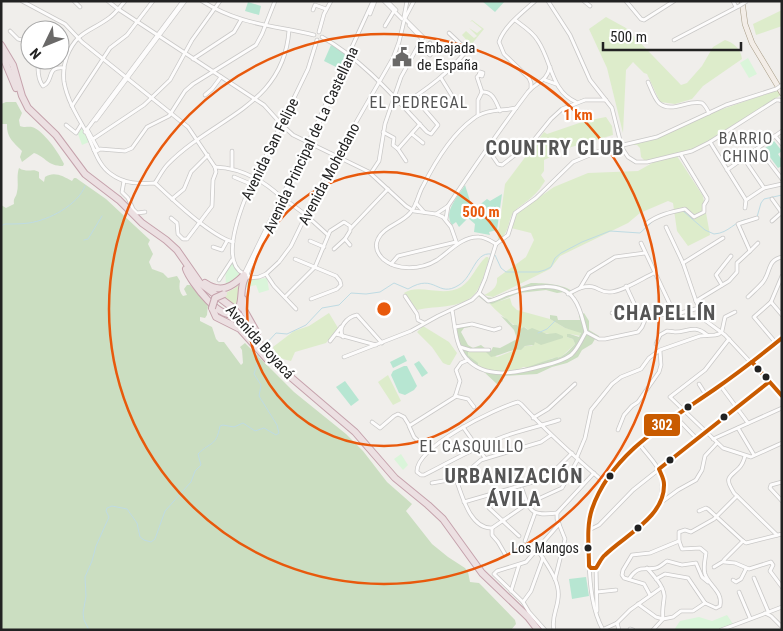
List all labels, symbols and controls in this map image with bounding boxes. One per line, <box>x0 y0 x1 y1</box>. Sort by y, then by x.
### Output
north arrow <box>20 20 70 70</box>
scale bar <box>603 20 740 52</box>
text: 500 m <box>610 28 647 46</box>
place label: Embajada de España <box>417 39 478 74</box>
street label: Avenida Principal de La Castellana <box>260 44 362 236</box>
text: N <box>27 45 44 62</box>
public building icon: Embajada de España <box>391 46 413 68</box>
district label: EL PEDREGAL <box>370 93 468 112</box>
street label: Avenida San Felipe <box>237 95 303 203</box>
text: 1 km <box>563 106 593 124</box>
street label: Avenida Mohedano <box>295 120 363 228</box>
district label: BARRIO CHINO <box>719 129 773 166</box>
district label: COUNTRY CLUB <box>485 136 625 160</box>
text: 500 m <box>462 203 500 221</box>
centre of rings <box>375 300 393 318</box>
street label: Avenida Boyacá <box>222 301 298 383</box>
district label: CHAPELLÍN <box>614 301 716 325</box>
unlabelled marker <box>753 364 763 374</box>
unlabelled marker <box>761 372 771 382</box>
unlabelled marker <box>683 402 693 412</box>
unlabelled marker <box>719 412 729 422</box>
line badge: 302 <box>643 413 681 437</box>
text: 302 <box>651 417 673 433</box>
district label: EL CASQUILLO <box>420 437 524 456</box>
unlabelled marker <box>665 455 675 465</box>
district label: URBANIZACIÓN ÁVILA <box>445 464 583 511</box>
unlabelled marker <box>605 471 615 481</box>
unlabelled marker <box>633 523 643 533</box>
place label: Los Mangos <box>511 540 579 556</box>
marker: Los Mangos <box>583 543 593 553</box>

